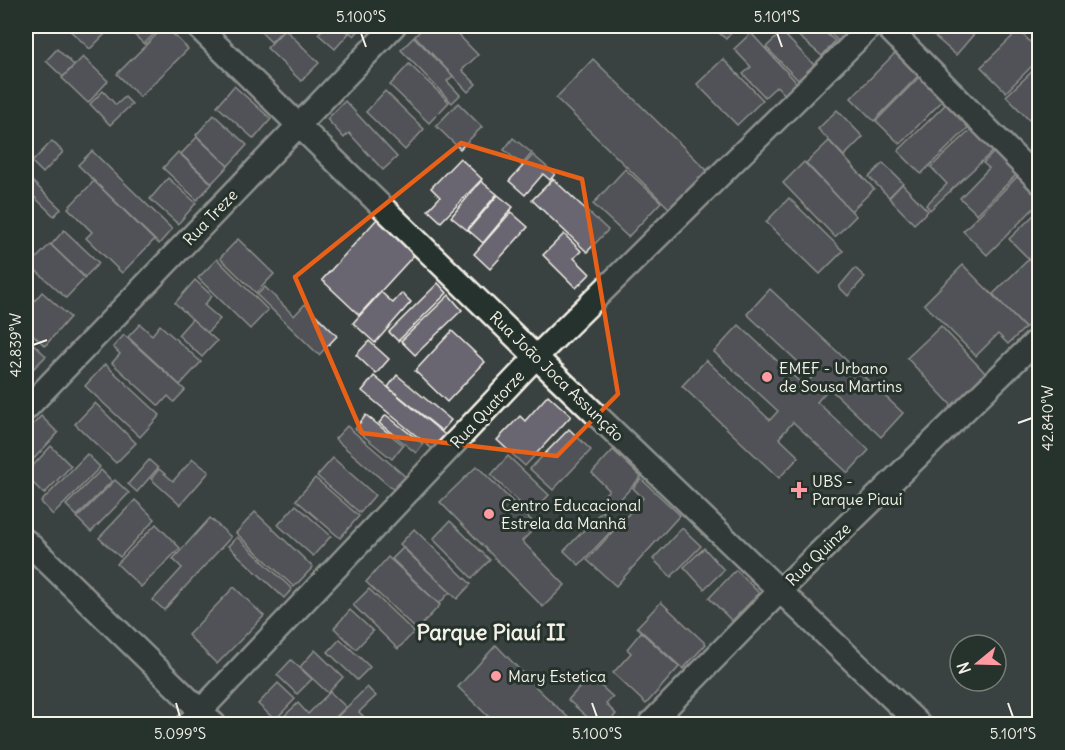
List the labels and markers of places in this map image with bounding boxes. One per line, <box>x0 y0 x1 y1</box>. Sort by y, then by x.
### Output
place label: EMEF - Urbano de Sousa Martins <box>779 358 902 396</box>
marker: EMEF - Urbano de Sousa Martins <box>760 370 774 384</box>
place label: UBS - Parque Piauí <box>812 471 903 509</box>
marker: UBS - Parque Piauí <box>790 481 808 499</box>
place label: Centro Educacional Estrela da Manhã <box>501 495 641 533</box>
marker: Centro Educacional Estrela da Manhã <box>482 507 496 521</box>
place label: Mary Estetica <box>508 666 606 686</box>
marker: Mary Estetica <box>489 669 503 683</box>

